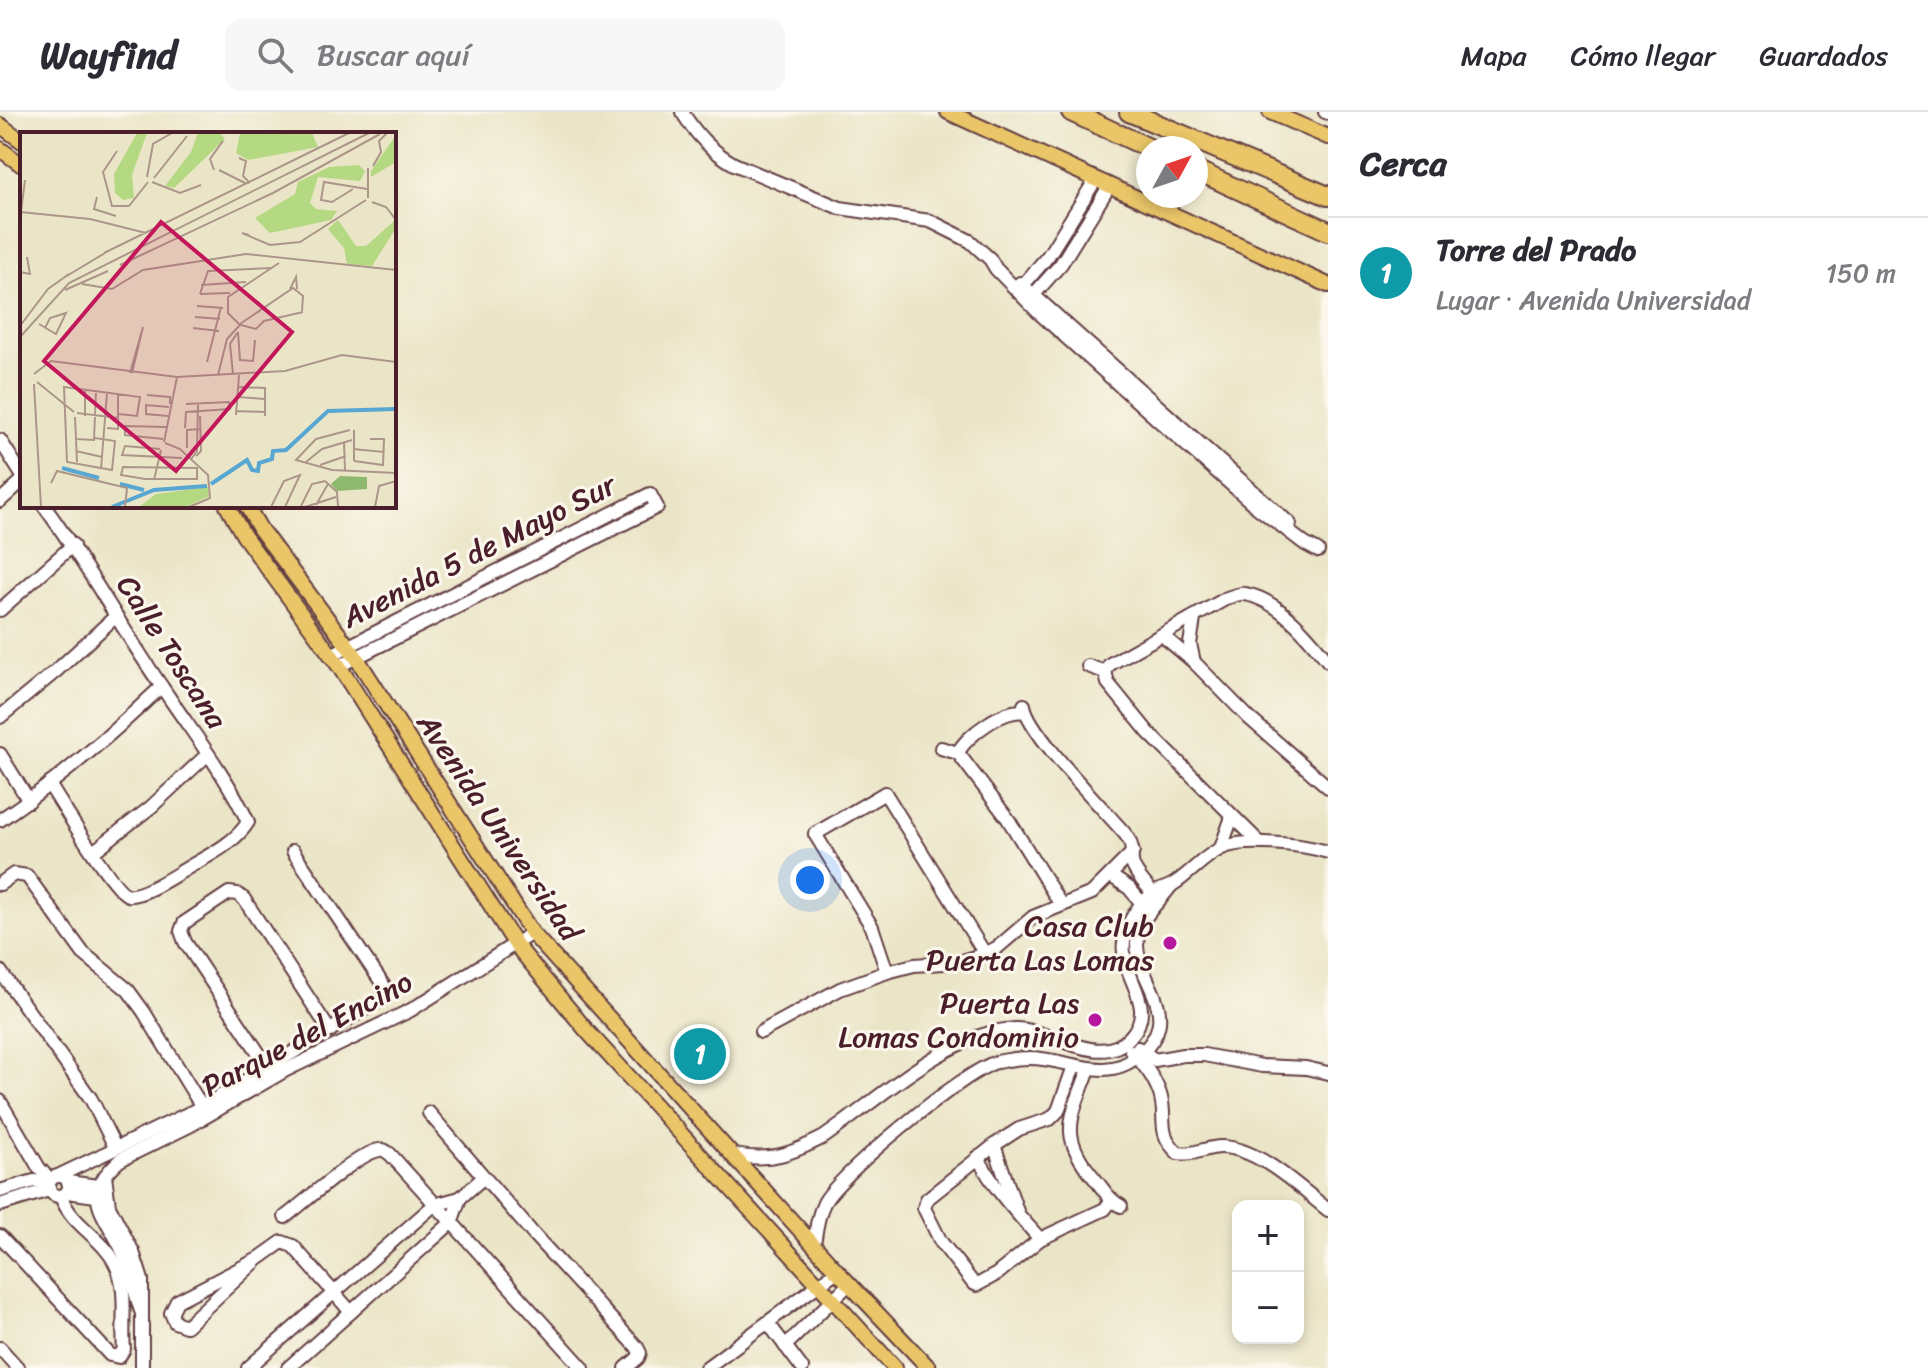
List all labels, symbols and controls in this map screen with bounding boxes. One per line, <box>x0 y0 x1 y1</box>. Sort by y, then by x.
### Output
search box <box>225 19 785 91</box>
text: Wayfind <box>40 22 177 89</box>
text: Buscar aquí <box>317 28 470 82</box>
text: Mapa <box>1461 31 1527 80</box>
text: Cómo llegar <box>1571 31 1715 80</box>
text: Guardados <box>1759 31 1888 80</box>
icon: search <box>253 33 297 77</box>
inset map <box>20 132 396 508</box>
text: Cerca <box>1360 134 1447 194</box>
north arrow <box>1136 136 1208 208</box>
text: Torre del Prado <box>1436 223 1636 277</box>
text: 1 <box>1380 250 1392 296</box>
text: 150 m <box>1826 250 1896 296</box>
text: Lugar · Avenida Universidad <box>1436 277 1751 323</box>
street label: Avenida 5 de Mayo Sur <box>331 458 627 644</box>
street label: Calle Toscana <box>101 564 243 741</box>
street label: Avenida Universidad <box>401 700 597 955</box>
your location <box>790 860 830 900</box>
place label: Casa Club Puerta Las Lomas <box>926 899 1154 987</box>
marker: Casa Club Puerta Las Lomas <box>1161 934 1179 952</box>
street label: Parque del Encino <box>191 955 423 1113</box>
place label: Puerta Las Lomas Condominio <box>838 976 1080 1064</box>
marker: Puerta Las Lomas Condominio <box>1086 1011 1104 1029</box>
pin: 1 <box>674 1024 726 1084</box>
map controls <box>1232 1200 1304 1344</box>
button: + <box>1232 1200 1304 1272</box>
button: − <box>1232 1272 1304 1344</box>

